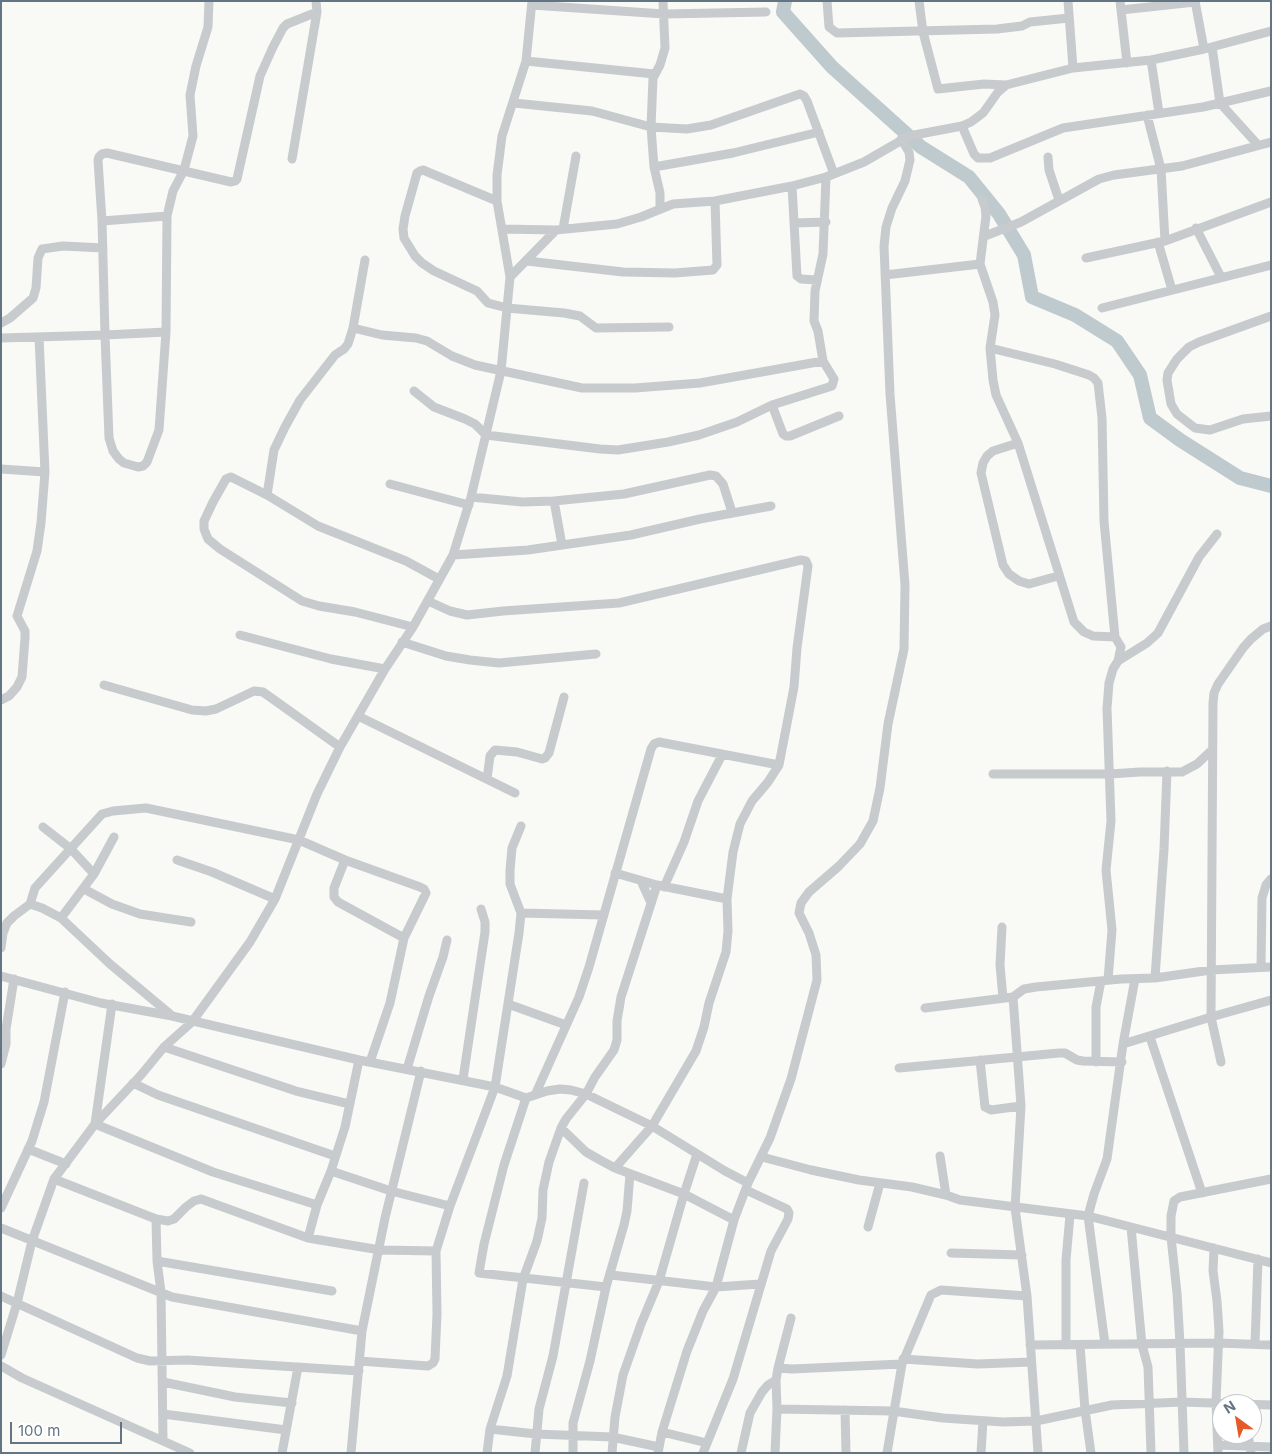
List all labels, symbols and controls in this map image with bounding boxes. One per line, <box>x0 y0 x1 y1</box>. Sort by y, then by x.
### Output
north arrow <box>1212 1394 1262 1444</box>
text: N <box>1220 1397 1238 1417</box>
scale bar <box>12 1412 125 1444</box>
text: 100 m <box>18 1421 60 1440</box>

